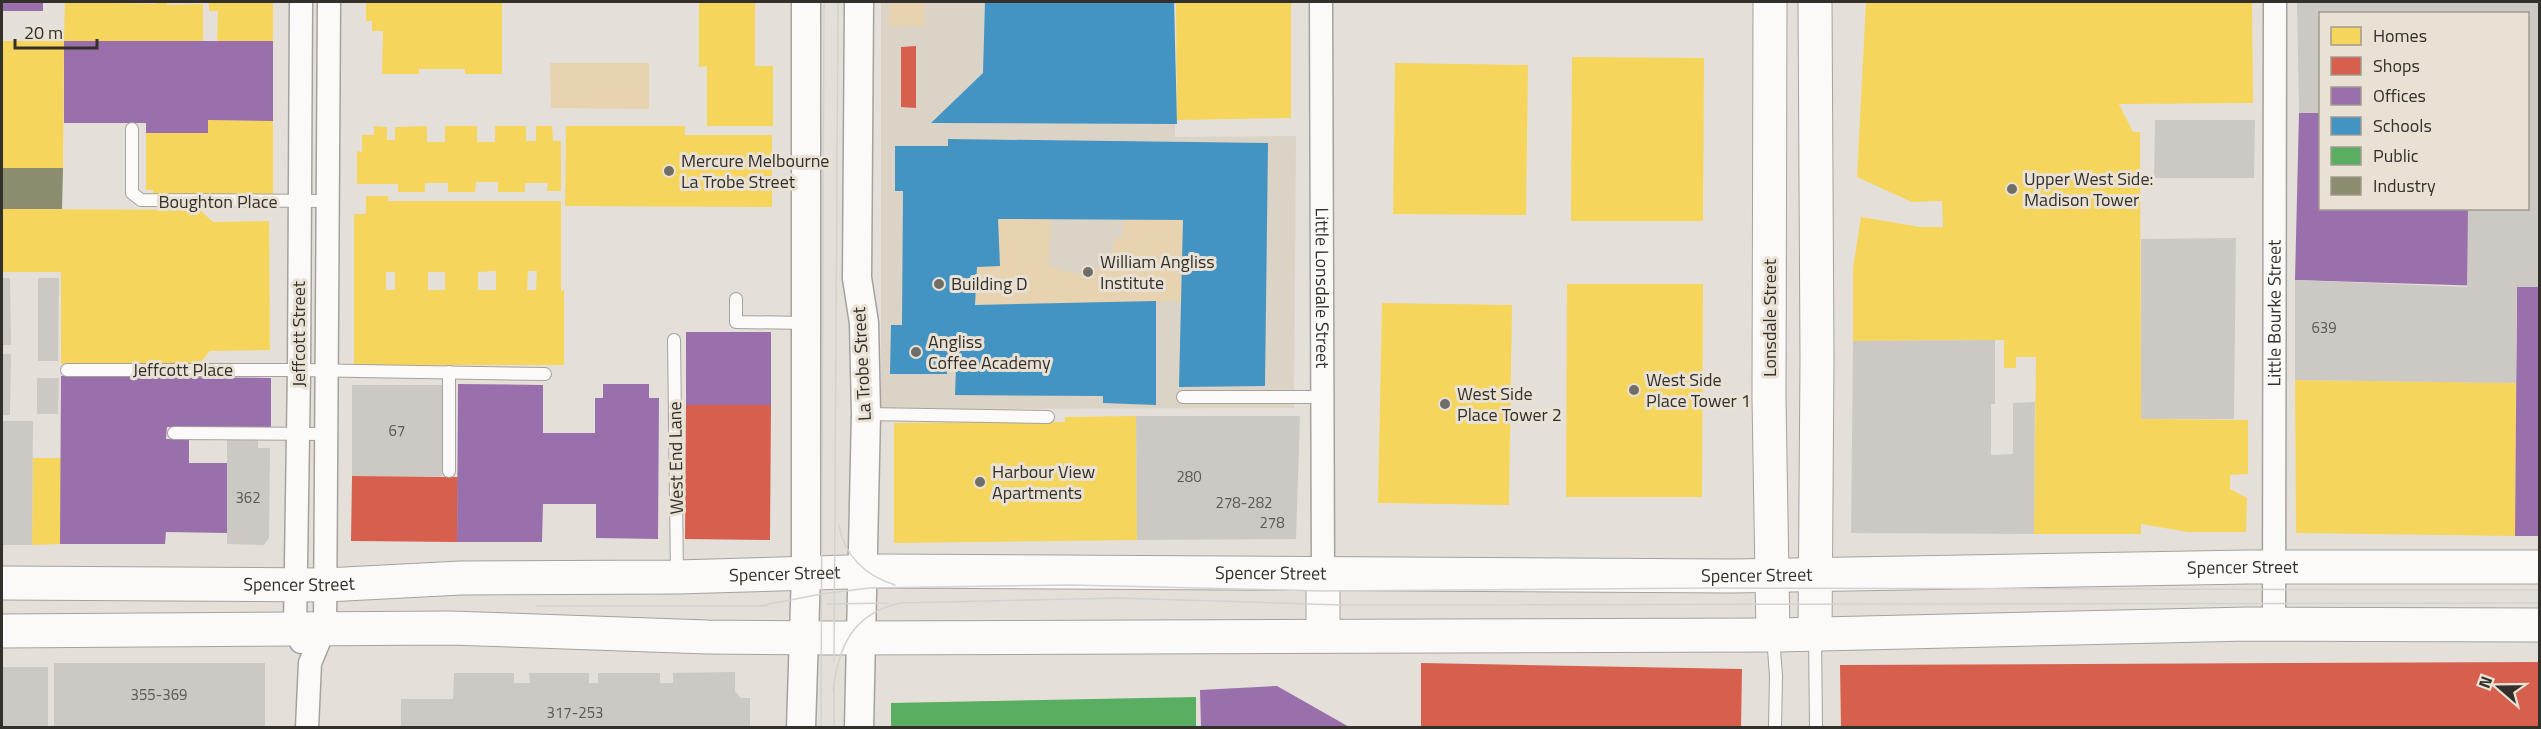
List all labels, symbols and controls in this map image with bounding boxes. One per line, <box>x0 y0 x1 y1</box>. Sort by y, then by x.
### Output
scale bar <box>15 12 98 50</box>
legend <box>2319 12 2529 210</box>
text: 20 m <box>24 19 63 46</box>
text: Homes <box>2373 22 2427 49</box>
text: Shops <box>2373 52 2420 79</box>
text: Offices <box>2373 82 2426 109</box>
text: Schools <box>2373 112 2432 139</box>
text: Public <box>2373 142 2419 169</box>
place label: Mercure Melbourne La Trobe Street <box>681 147 829 195</box>
marker: Mercure Melbourne La Trobe Street <box>662 164 676 178</box>
place label: Upper West Side: Madison Tower <box>2024 165 2153 213</box>
text: Industry <box>2373 172 2436 199</box>
marker: Upper West Side: Madison Tower <box>2005 182 2019 196</box>
street label: Boughton Place <box>158 188 278 215</box>
street label: Little Lonsdale Street <box>1309 208 1336 369</box>
street label: Little Bourke Street <box>2260 239 2288 386</box>
place label: William Angliss Institute <box>1100 248 1215 296</box>
street label: Lonsdale Street <box>1756 258 1783 377</box>
marker: William Angliss Institute <box>1081 265 1095 279</box>
place label: Building D <box>951 270 1028 297</box>
marker: Building D <box>932 277 946 291</box>
street label: Jeffcott Street <box>285 280 312 387</box>
street label: La Trobe Street <box>845 306 878 422</box>
house number: 639 <box>2311 316 2337 339</box>
place label: Angliss Coffee Academy <box>928 328 1051 376</box>
marker: Angliss Coffee Academy <box>909 345 923 359</box>
street label: Jeffcott Place <box>133 356 233 383</box>
place label: West Side Place Tower 1 <box>1646 366 1751 414</box>
place label: West Side Place Tower 2 <box>1457 380 1562 428</box>
marker: West Side Place Tower 1 <box>1627 383 1641 397</box>
marker: West Side Place Tower 2 <box>1438 397 1452 411</box>
street label: West End Lane <box>661 401 690 515</box>
house number: 67 <box>389 419 405 442</box>
place label: Harbour View Apartments <box>992 458 1096 506</box>
house number: 280 <box>1176 465 1202 488</box>
marker: Harbour View Apartments <box>973 475 987 489</box>
house number: 362 <box>235 486 261 509</box>
house number: 278-282 <box>1216 491 1272 514</box>
house number: 278 <box>1259 511 1285 534</box>
street label: Spencer Street <box>2187 553 2299 581</box>
street label: Spencer Street <box>729 558 842 588</box>
street label: Spencer Street <box>1215 559 1327 587</box>
street label: Spencer Street <box>1701 561 1813 589</box>
street label: Spencer Street <box>243 569 356 598</box>
north arrow <box>2469 657 2529 717</box>
text: N <box>2472 673 2498 691</box>
house number: 355-369 <box>131 683 187 706</box>
house number: 317-253 <box>547 701 603 724</box>

